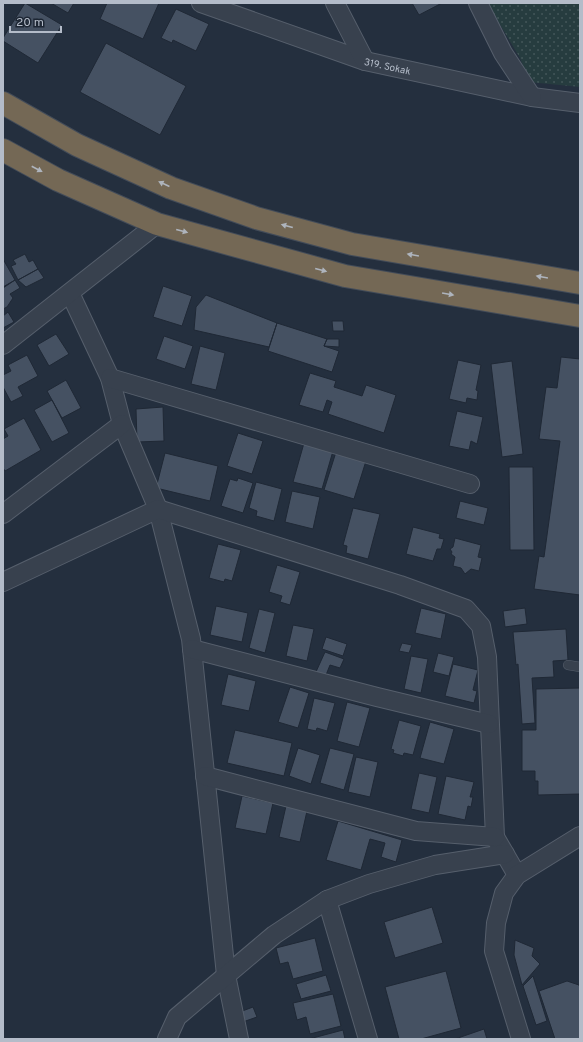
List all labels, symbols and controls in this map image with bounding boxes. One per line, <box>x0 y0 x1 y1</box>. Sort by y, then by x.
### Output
scale bar <box>10 8 61 34</box>
text: 20 m <box>16 15 44 31</box>
street label: 319. Sokak <box>363 56 412 79</box>
one-way arrow <box>32 165 43 172</box>
one-way arrow <box>157 181 169 187</box>
one-way arrow <box>280 223 292 229</box>
one-way arrow <box>176 229 188 235</box>
one-way arrow <box>407 252 419 258</box>
one-way arrow <box>315 267 327 273</box>
one-way arrow <box>535 273 548 279</box>
one-way arrow <box>442 291 455 297</box>

